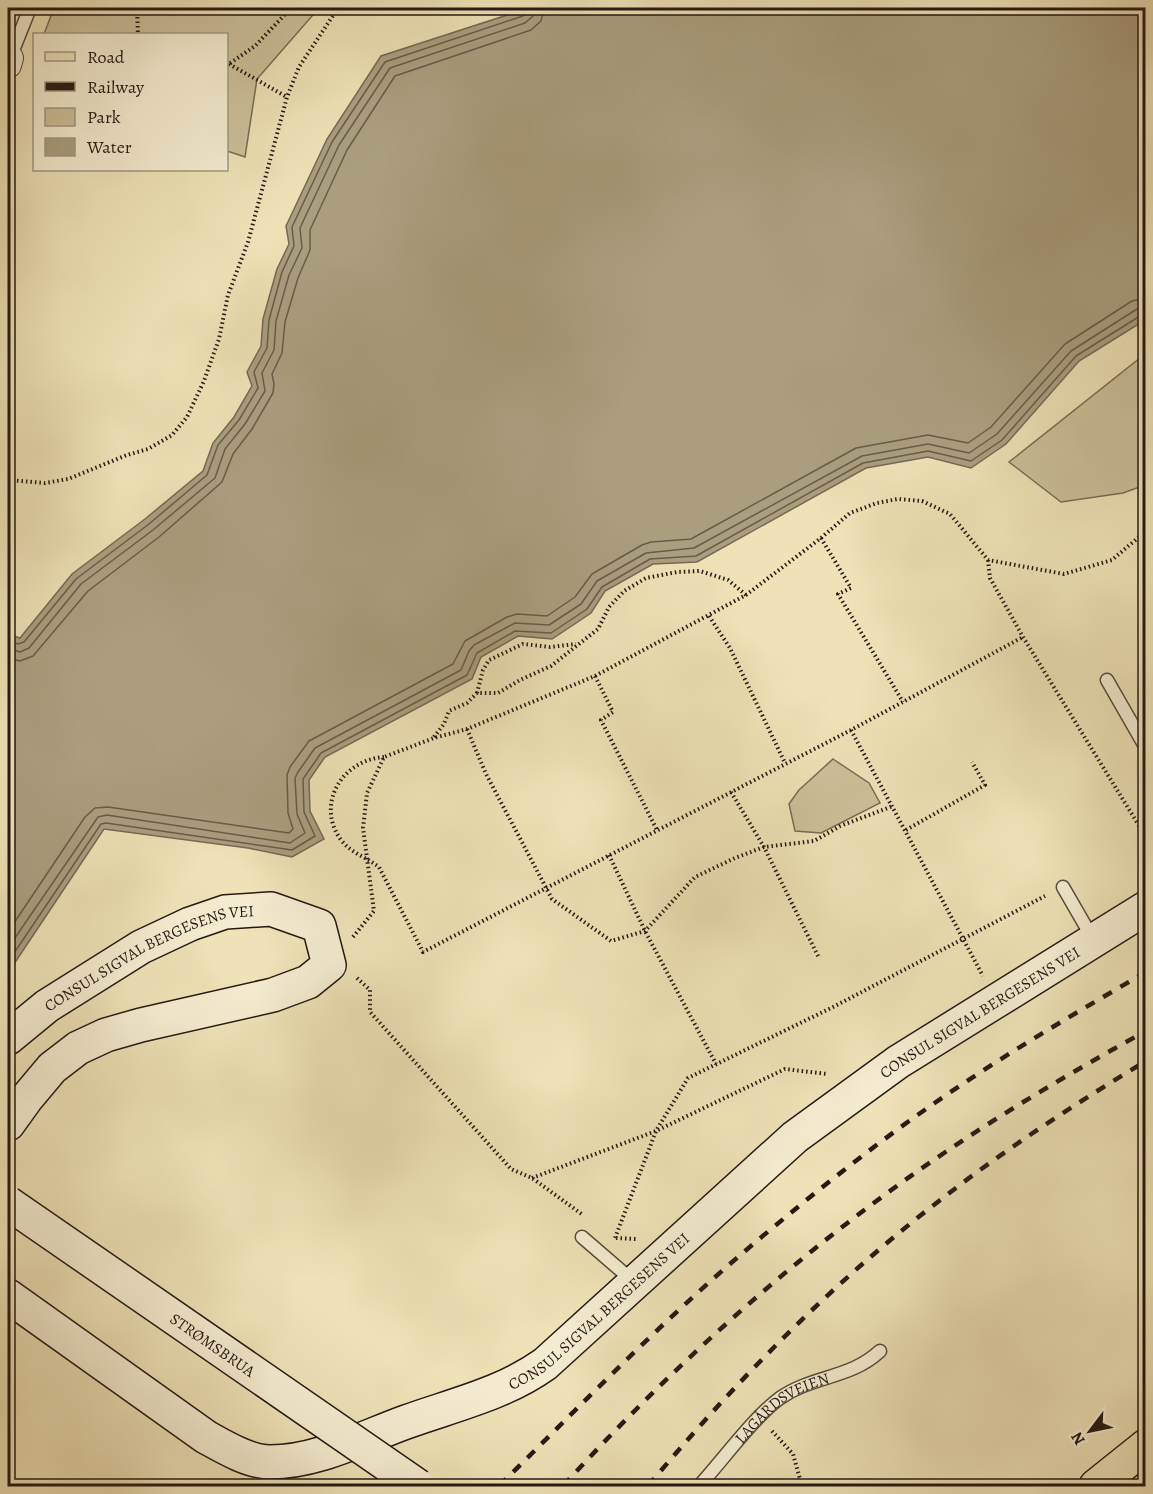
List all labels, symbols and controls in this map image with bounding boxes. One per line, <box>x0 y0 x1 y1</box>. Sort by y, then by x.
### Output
legend <box>33 33 228 171</box>
text: Road <box>87 45 125 69</box>
text: Railway <box>87 75 145 99</box>
text: Park <box>87 105 121 129</box>
text: Water <box>86 135 132 159</box>
street label: CONSUL SIGVAL BERGESENS VEI <box>40 900 255 1017</box>
street label: CONSUL SIGVAL BERGESENS VEI <box>875 942 1084 1084</box>
street label: CONSUL SIGVAL BERGESENS VEI <box>505 1228 695 1396</box>
street label: STRØMSBRUA <box>165 1308 260 1383</box>
street label: LAGÅRDSVEIEN <box>730 1368 832 1449</box>
north arrow <box>1060 1401 1120 1461</box>
text: N <box>1066 1427 1091 1449</box>

